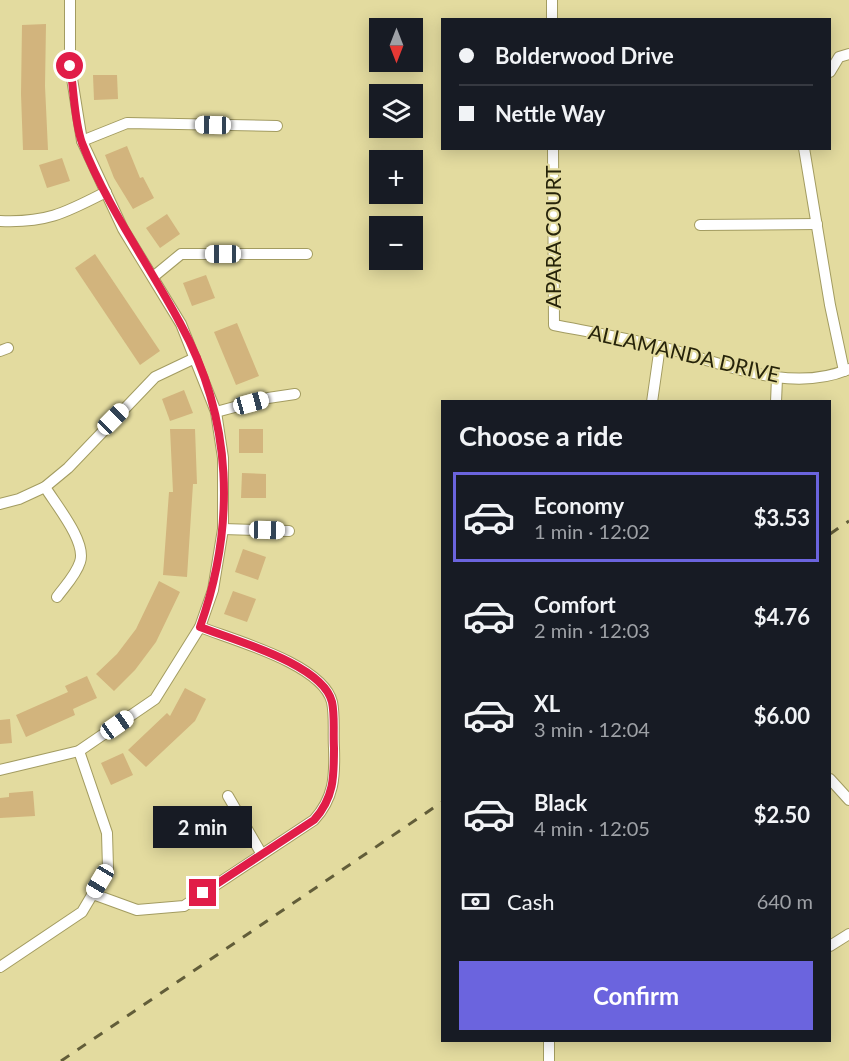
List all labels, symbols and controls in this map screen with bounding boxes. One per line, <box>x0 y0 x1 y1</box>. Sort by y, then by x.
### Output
north arrow <box>369 18 423 72</box>
map controls <box>369 18 423 270</box>
text: Bolderwood Drive <box>495 42 674 69</box>
route start <box>56 52 83 79</box>
button: layers <box>369 84 423 138</box>
text: Nettle Way <box>495 100 605 127</box>
car <box>195 116 231 134</box>
button: + <box>369 150 423 204</box>
street label: APARA COURT <box>540 165 565 309</box>
button: − <box>369 216 423 270</box>
car <box>205 245 241 263</box>
street label: ALLAMANDA DRIVE <box>586 318 782 387</box>
car <box>231 390 271 416</box>
car <box>94 400 132 438</box>
text: Choose a ride <box>459 419 623 452</box>
icon: car <box>462 490 516 544</box>
text: Economy <box>534 492 624 519</box>
text: $3.53 <box>754 504 810 531</box>
text: 1 min · 12:02 <box>534 519 650 543</box>
car <box>249 521 285 539</box>
icon: car <box>462 589 516 643</box>
text: Comfort <box>534 591 616 618</box>
text: $4.76 <box>754 603 810 630</box>
text: 2 min · 12:03 <box>534 618 650 642</box>
icon: car <box>462 688 516 742</box>
text: XL <box>534 690 560 717</box>
text: $6.00 <box>754 702 810 729</box>
car <box>97 707 137 743</box>
text: 3 min · 12:04 <box>534 717 650 741</box>
icon: car <box>462 787 516 841</box>
text: Black <box>534 789 587 816</box>
text: $2.50 <box>754 801 810 828</box>
callout: 2 min <box>154 806 252 848</box>
text: 2 min <box>178 815 227 839</box>
text: 4 min · 12:05 <box>534 816 650 840</box>
car <box>83 861 117 901</box>
route end <box>189 879 216 906</box>
icon: cash <box>459 885 492 918</box>
text: Cash <box>507 888 554 915</box>
text: 640 m <box>757 889 813 913</box>
button: Confirm <box>459 961 813 1030</box>

